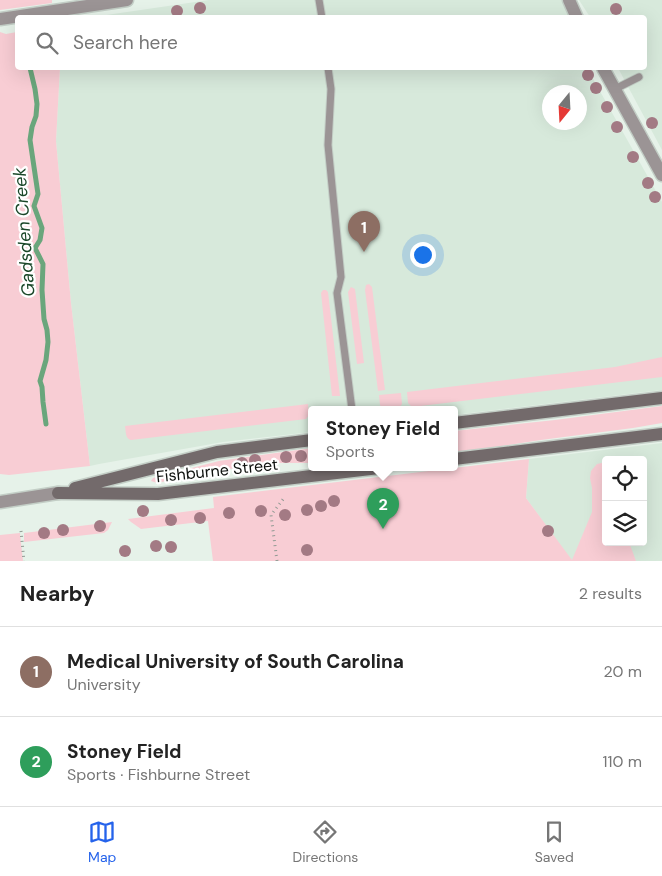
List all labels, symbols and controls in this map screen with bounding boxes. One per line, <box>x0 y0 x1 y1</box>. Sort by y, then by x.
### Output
search box <box>15 15 647 70</box>
icon: search <box>33 29 61 57</box>
text: Search here <box>73 30 178 55</box>
north arrow <box>542 85 587 130</box>
water label: Gadsden Creek <box>7 166 40 297</box>
pin: 1 <box>348 211 380 252</box>
your location <box>410 242 436 268</box>
popup <box>308 406 458 471</box>
text: Stoney Field <box>326 416 440 441</box>
text: Sports <box>326 441 375 462</box>
street label: Fishburne Street <box>155 454 279 487</box>
map controls <box>602 456 647 546</box>
button: locate <box>602 456 647 501</box>
pin: 2 <box>367 488 399 529</box>
button: layers <box>602 501 647 546</box>
text: Nearby <box>20 580 94 608</box>
text: 2 results <box>579 583 642 604</box>
text: Medical University of South Carolina <box>67 649 404 674</box>
text: 1 <box>33 661 39 682</box>
text: 20 m <box>603 661 642 682</box>
text: University <box>67 674 141 695</box>
text: Stoney Field <box>67 739 181 764</box>
text: 2 <box>31 751 41 772</box>
text: 110 m <box>603 751 642 772</box>
text: Sports · Fishburne Street <box>67 764 250 785</box>
tab: Map <box>88 818 116 866</box>
tab: Directions <box>293 818 358 866</box>
tab: Saved <box>535 818 574 866</box>

